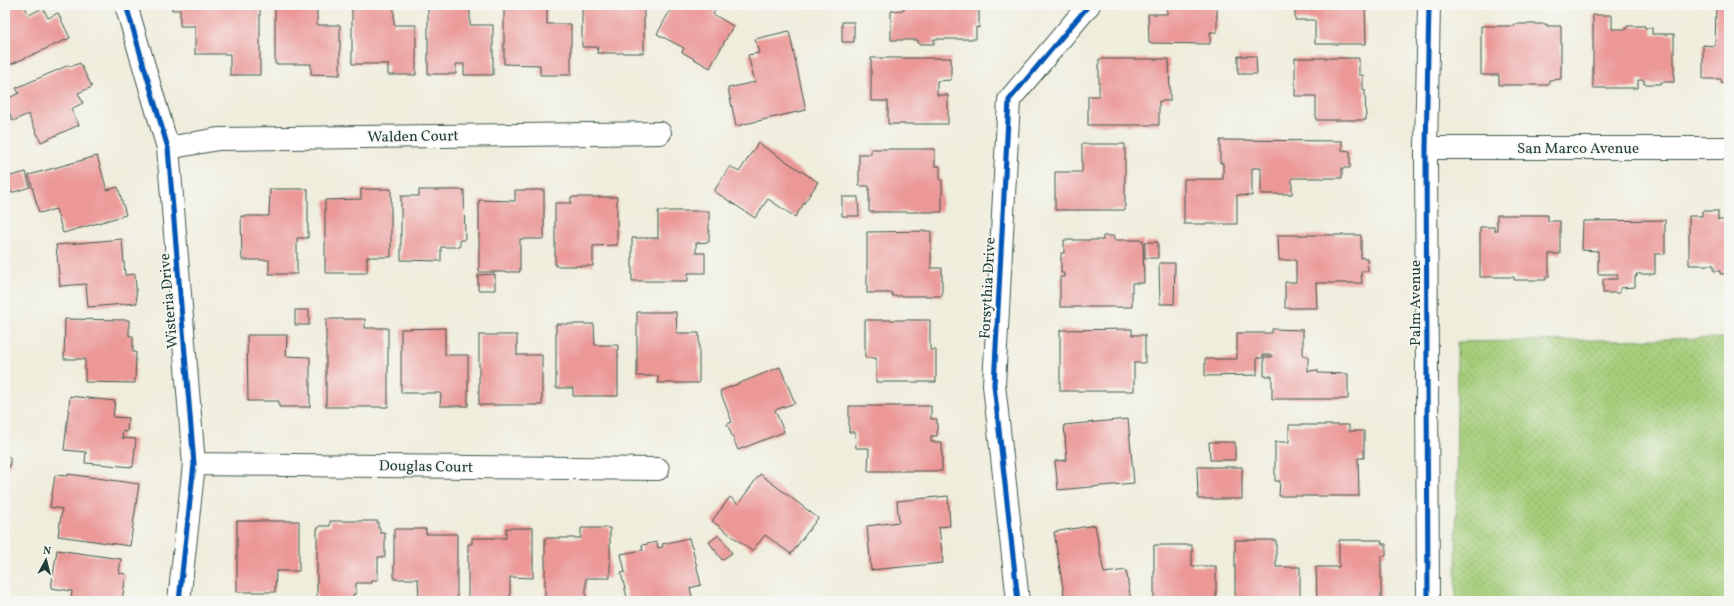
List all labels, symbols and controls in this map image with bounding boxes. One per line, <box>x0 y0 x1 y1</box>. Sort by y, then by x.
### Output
street label: Walden Court <box>367 126 459 149</box>
street label: San Marco Avenue <box>1517 139 1639 160</box>
street label: Forsythia Drive <box>975 237 1002 340</box>
street label: Wisteria Drive <box>155 252 184 349</box>
street label: Palm Avenue <box>1406 260 1427 346</box>
street label: Douglas Court <box>379 456 473 479</box>
north arrow <box>26 540 66 580</box>
text: N <box>42 544 52 559</box>

